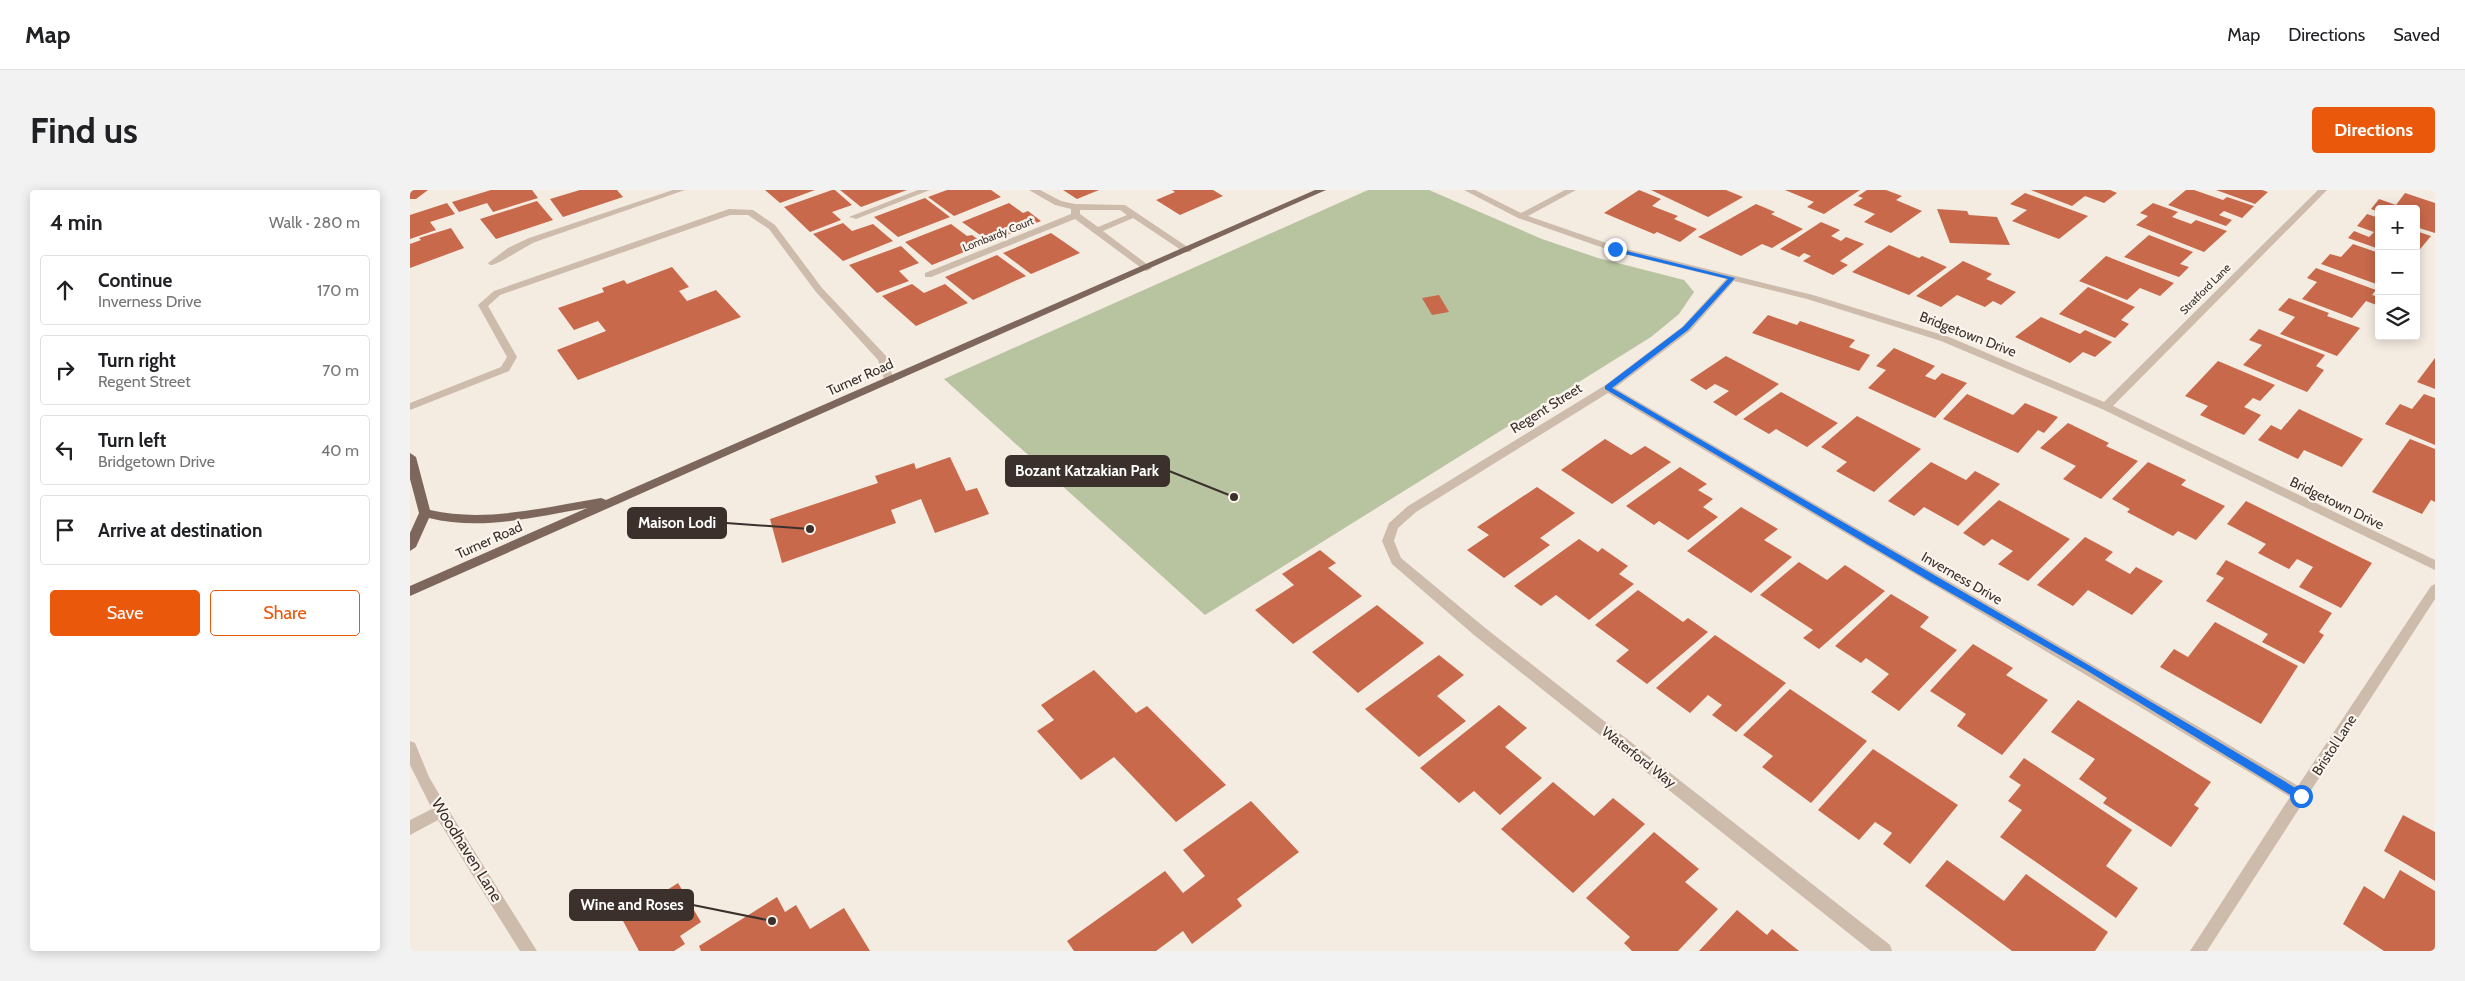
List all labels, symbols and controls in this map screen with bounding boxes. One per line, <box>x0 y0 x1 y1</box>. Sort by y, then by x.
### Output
text: Map <box>25 20 71 49</box>
text: Map <box>2227 24 2260 46</box>
text: Directions <box>2288 24 2365 46</box>
text: Saved <box>2393 24 2440 46</box>
button: Directions <box>2312 107 2435 153</box>
text: Find us <box>30 109 138 152</box>
map controls <box>2375 205 2420 340</box>
button: + <box>2375 205 2420 250</box>
text: 4 min <box>50 210 103 235</box>
text: Walk · 280 m <box>269 213 360 232</box>
street label: Lombardy Court <box>960 213 1036 255</box>
route end <box>1604 238 1627 261</box>
button: − <box>2375 250 2420 295</box>
street label: Stratford Lane <box>2177 260 2234 317</box>
text: Continue <box>98 269 172 292</box>
icon: ahead <box>51 276 79 304</box>
text: 170 m <box>317 281 359 300</box>
text: Inverness Drive <box>98 292 202 311</box>
button: layers <box>2375 295 2420 340</box>
street label: Bridgetown Drive <box>1917 307 2019 361</box>
text: Turn right <box>98 349 176 372</box>
street label: Turner Road <box>824 354 896 400</box>
icon: right <box>51 356 79 384</box>
text: 70 m <box>322 361 359 380</box>
text: Regent Street <box>98 372 191 391</box>
street label: Regent Street <box>1507 379 1585 437</box>
text: Turn left <box>98 429 166 452</box>
icon: left <box>51 436 79 464</box>
text: 40 m <box>321 441 359 460</box>
text: Bridgetown Drive <box>98 452 215 471</box>
callout: Bozant Katzakian Park <box>1006 456 1169 486</box>
text: Bozant Katzakian Park <box>1015 462 1160 480</box>
street label: Bridgetown Drive <box>2287 472 2387 534</box>
callout: Maison Lodi <box>628 508 726 538</box>
text: Maison Lodi <box>638 514 716 532</box>
icon: arrive <box>51 516 79 544</box>
street label: Turner Road <box>453 517 525 563</box>
text: Arrive at destination <box>98 519 262 542</box>
street label: Inverness Drive <box>1918 548 2006 608</box>
button: Save <box>50 590 200 636</box>
button: Share <box>210 590 360 636</box>
street label: Bristol Lane <box>2308 711 2360 779</box>
street label: Waterford Way <box>1598 722 1680 792</box>
route start <box>2290 785 2313 808</box>
street label: Woodhaven Lane <box>428 795 506 905</box>
callout: Wine and Roses <box>570 890 693 920</box>
text: Wine and Roses <box>580 896 684 914</box>

